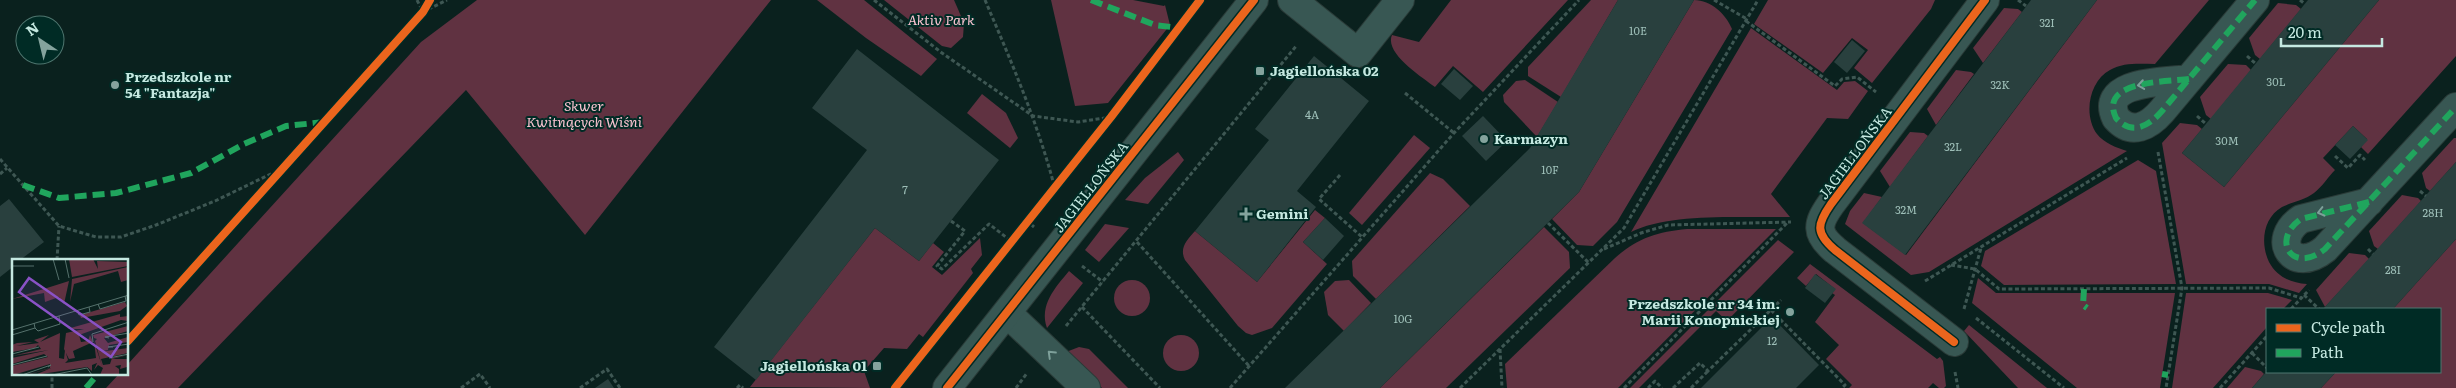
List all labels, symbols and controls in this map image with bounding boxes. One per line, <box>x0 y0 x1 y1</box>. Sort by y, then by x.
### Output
park label: Aktiv Park <box>907 9 975 29</box>
house number: 32I <box>2039 14 2055 30</box>
north arrow <box>15 15 65 65</box>
scale bar <box>2281 15 2382 47</box>
text: N <box>21 17 43 40</box>
text: 20 m <box>2288 20 2322 43</box>
house number: 10E <box>1629 22 1647 38</box>
place label: Jagiellońska 02 <box>1270 60 1379 80</box>
marker: Jagiellońska 02 <box>1254 65 1266 77</box>
place label: Przedszkole nr 54 "Fantazja" <box>125 66 232 102</box>
house number: 30L <box>2266 73 2286 89</box>
house number: 32K <box>1990 76 2010 92</box>
marker: Przedszkole nr 54 "Fantazja" <box>109 79 121 91</box>
one-way arrow <box>2137 80 2145 90</box>
park label: Skwer Kwitnących Wiśni <box>526 95 643 131</box>
street label: JAGIELLOŃSKA <box>1813 101 1896 203</box>
house number: 4A <box>1305 106 1319 122</box>
place label: Karmazyn <box>1494 128 1568 148</box>
house number: 30M <box>2215 132 2239 148</box>
marker: Karmazyn <box>1478 133 1490 145</box>
street label: JAGIELLOŃSKA <box>1048 136 1133 236</box>
house number: 32L <box>1944 138 1962 154</box>
house number: 10F <box>1541 161 1559 177</box>
house number: 7 <box>902 181 908 197</box>
house number: 32M <box>1895 201 1917 217</box>
place label: Gemini <box>1256 203 1308 223</box>
house number: 28H <box>2423 204 2443 220</box>
one-way arrow <box>2317 206 2326 217</box>
marker: Gemini <box>1240 208 1252 220</box>
inset map <box>12 259 129 376</box>
house number: 28I <box>2385 261 2401 277</box>
place label: Przedszkole nr 34 im. Marii Konopnickiej <box>1628 293 1780 329</box>
marker: Przedszkole nr 34 im. Marii Konopnickiej <box>1784 306 1796 318</box>
legend <box>2266 308 2441 373</box>
house number: 10G <box>1393 310 1413 326</box>
text: Cycle path <box>2311 315 2386 338</box>
house number: 12 <box>1767 332 1777 348</box>
text: Path <box>2311 340 2344 363</box>
one-way arrow <box>1048 351 1057 360</box>
place label: Jagiellońska 01 <box>760 355 867 375</box>
marker: Jagiellońska 01 <box>871 360 883 372</box>

